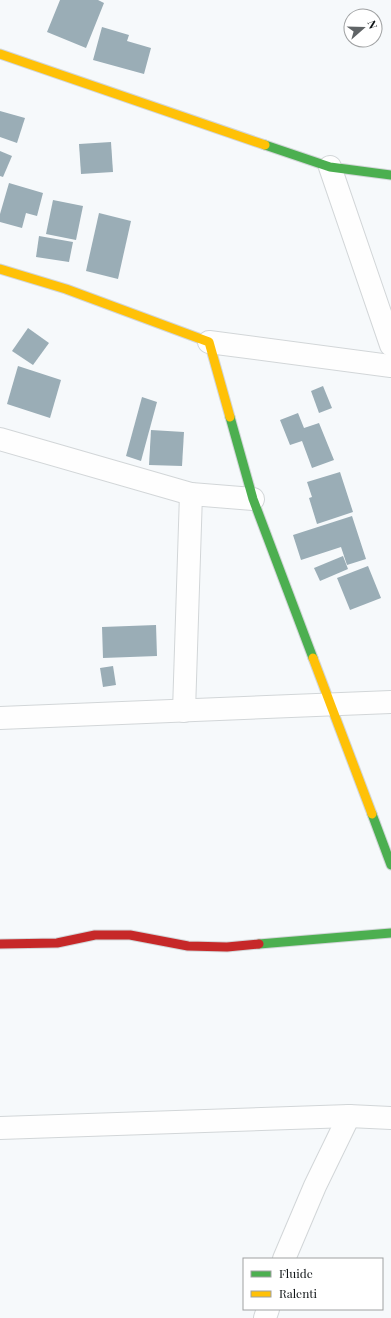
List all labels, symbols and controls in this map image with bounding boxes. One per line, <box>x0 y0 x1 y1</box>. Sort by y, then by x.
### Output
north arrow <box>343 8 383 48</box>
text: N <box>364 18 381 31</box>
legend <box>243 1258 383 1310</box>
text: Fluide <box>279 1265 313 1281</box>
text: Ralenti <box>279 1285 318 1301</box>

